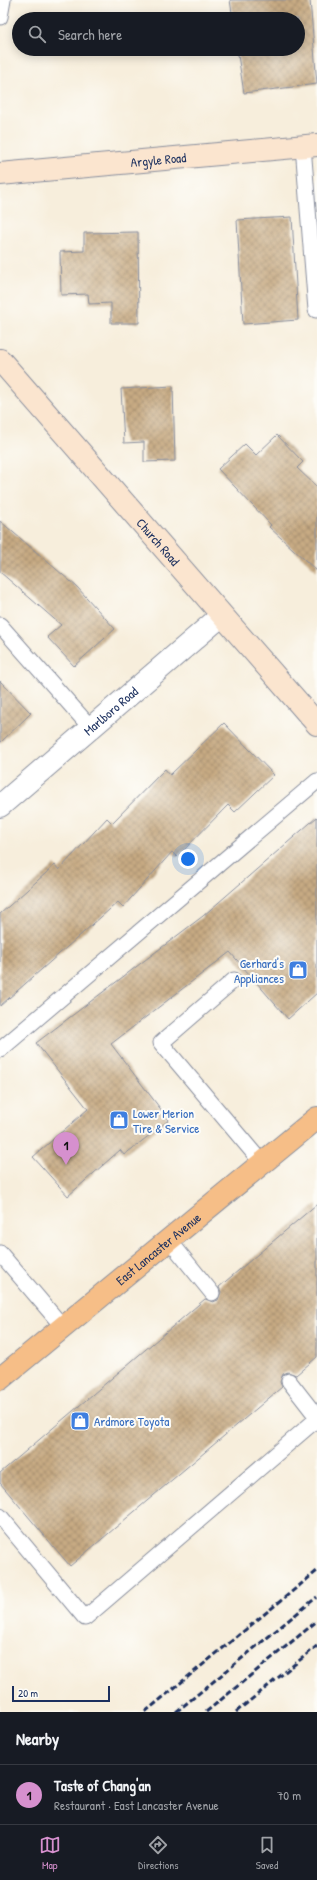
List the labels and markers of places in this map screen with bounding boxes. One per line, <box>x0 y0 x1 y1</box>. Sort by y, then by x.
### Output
place label: Gerhard's Appliances <box>234 954 284 987</box>
shop icon: Gerhard's Appliances <box>287 959 309 981</box>
place label: Lower Merion Tire & Service <box>133 1104 200 1137</box>
shop icon: Lower Merion Tire & Service <box>108 1109 130 1131</box>
pin: 1 <box>53 1132 79 1165</box>
shop icon: Ardmore Toyota <box>69 1410 91 1432</box>
place label: Ardmore Toyota <box>94 1412 169 1430</box>

